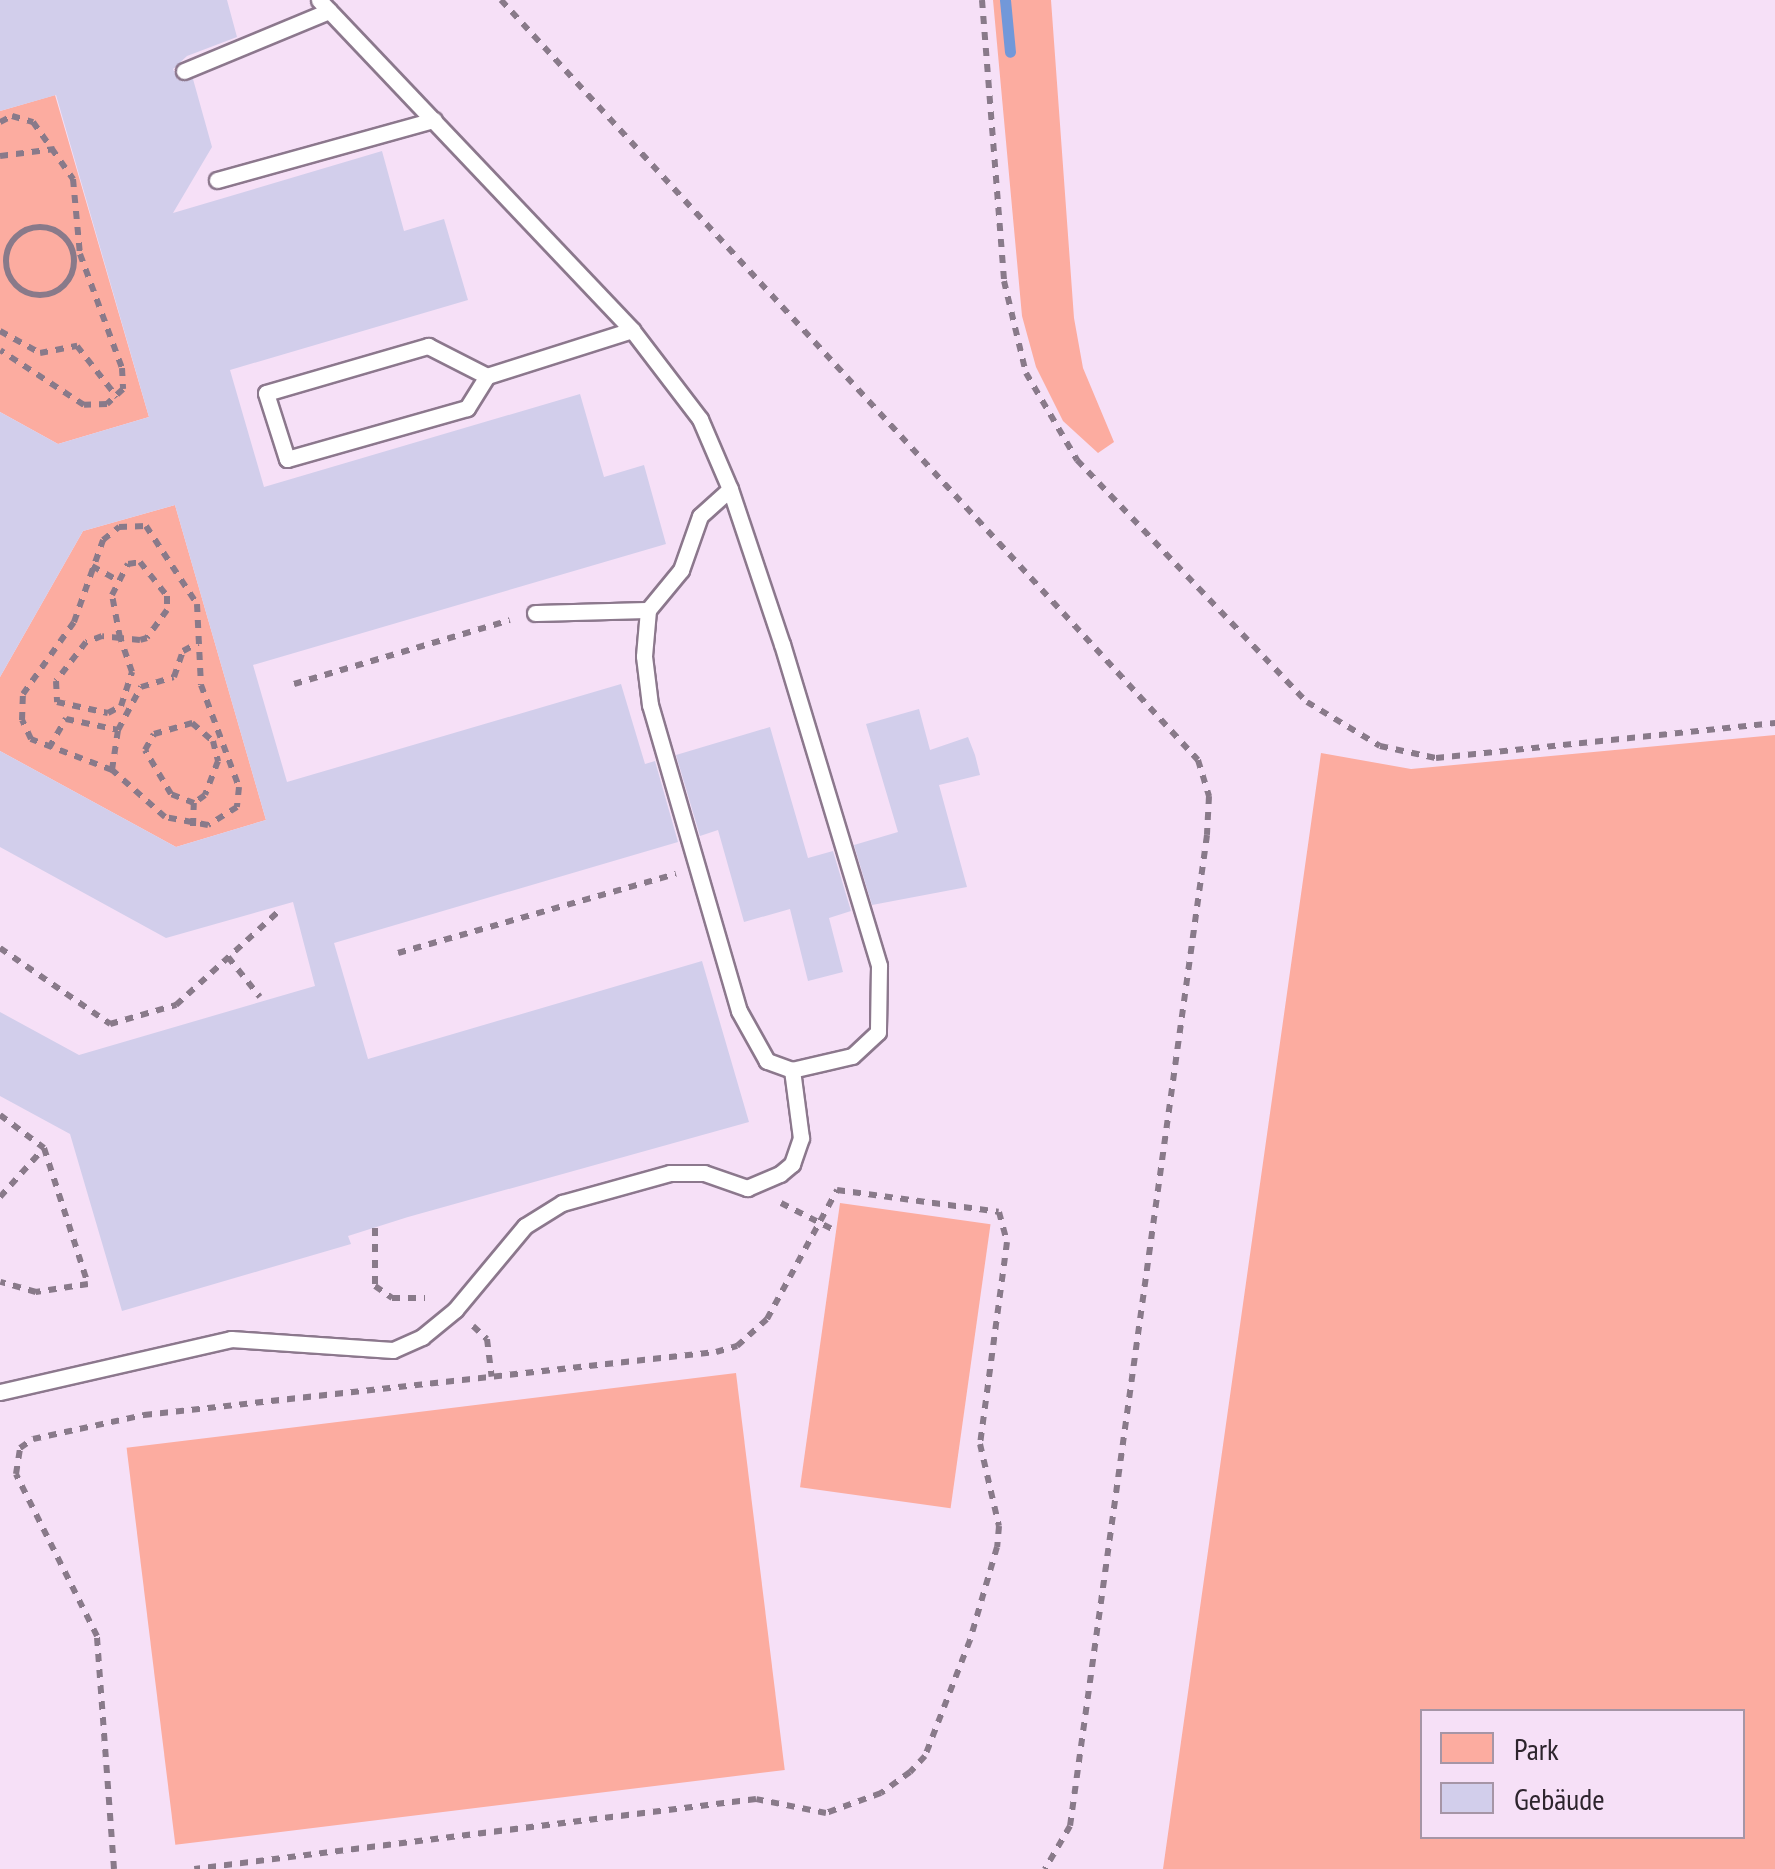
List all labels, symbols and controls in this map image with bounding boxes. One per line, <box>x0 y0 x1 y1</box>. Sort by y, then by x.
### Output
legend <box>1420 1709 1745 1839</box>
text: Park <box>1514 1729 1559 1768</box>
text: Gebäude <box>1514 1779 1605 1818</box>

